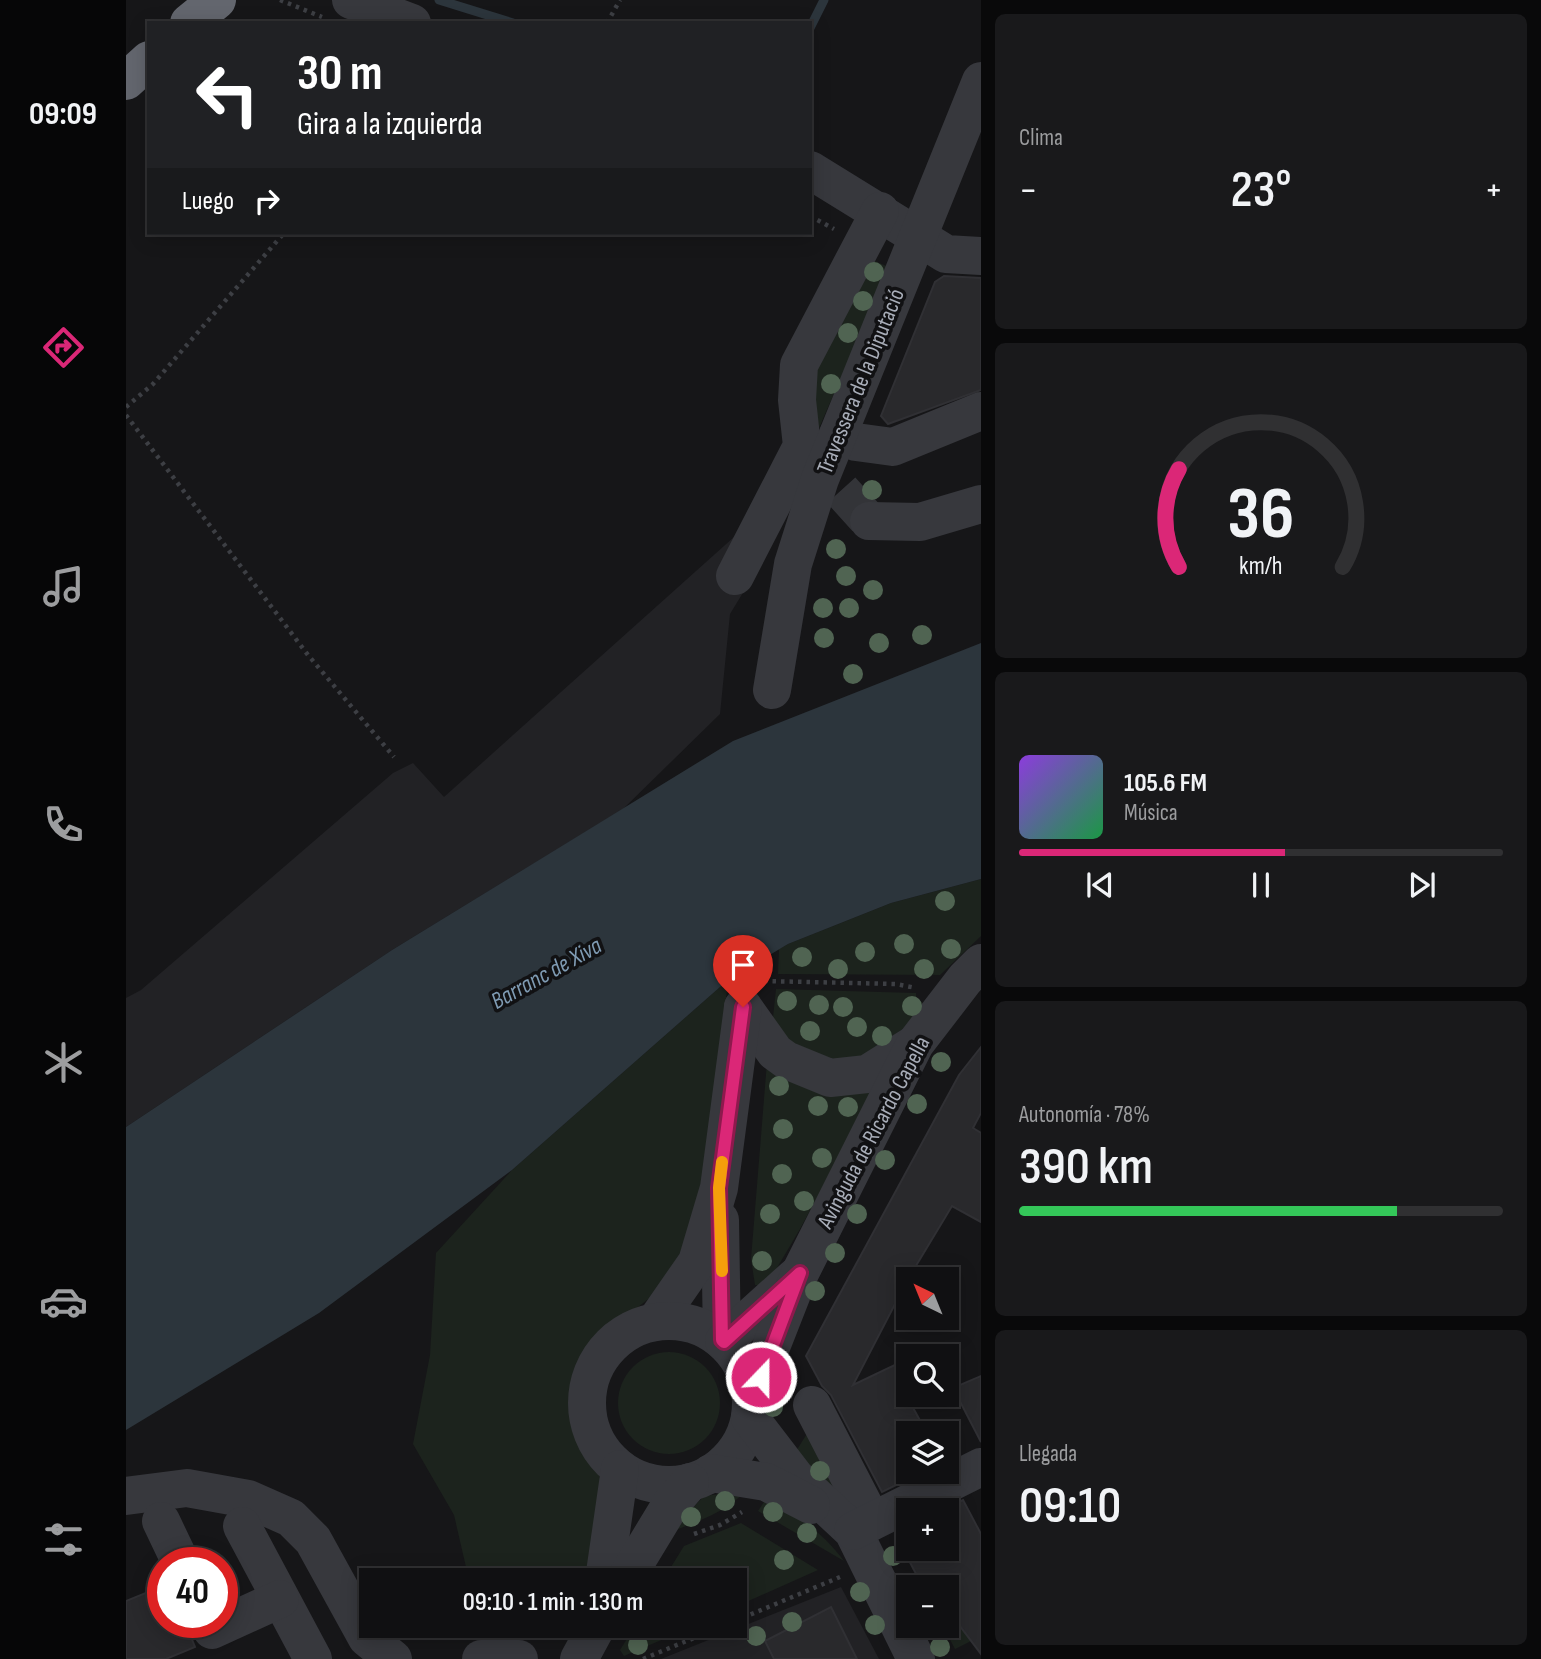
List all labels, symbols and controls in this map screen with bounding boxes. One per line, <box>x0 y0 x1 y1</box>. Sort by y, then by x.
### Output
text: 30 m <box>297 45 382 104</box>
icon: left <box>182 49 273 140</box>
text: 09:09 <box>29 95 97 134</box>
text: Gira a la izquierda <box>297 105 483 144</box>
text: Clima <box>1019 124 1063 152</box>
text: 23° <box>1231 159 1291 222</box>
text: − <box>1019 168 1038 213</box>
text: + <box>1484 168 1503 213</box>
icon: right <box>248 182 286 220</box>
text: Luego <box>182 186 234 217</box>
street label: Travessera de la Diputació <box>811 285 911 478</box>
icon: directions <box>39 323 88 372</box>
text: 36 <box>1228 471 1294 559</box>
text: km/h <box>1239 550 1283 581</box>
icon: music <box>39 562 88 611</box>
text: 105.6 FM <box>1124 768 1207 799</box>
text: Música <box>1124 799 1178 827</box>
icon: phone <box>39 800 88 849</box>
icon: previous <box>1081 866 1119 904</box>
icon: pause <box>1242 866 1280 904</box>
icon: next <box>1403 866 1441 904</box>
water label: Barranc de Xiva <box>486 931 607 1016</box>
pin <box>713 935 773 1007</box>
icon: arrive <box>724 946 762 984</box>
street label: Avinguda de Ricardo Capella <box>811 1032 936 1234</box>
icon: climate <box>39 1038 88 1087</box>
text: Autonomía · 78% <box>1019 1101 1150 1129</box>
text: 390 km <box>1019 1136 1153 1199</box>
north arrow <box>896 1267 959 1330</box>
map controls <box>896 1267 959 1638</box>
icon: car <box>39 1277 88 1326</box>
position arrow <box>724 1340 798 1414</box>
button: search <box>896 1344 959 1407</box>
button: layers <box>896 1421 959 1484</box>
text: Llegada <box>1019 1440 1077 1468</box>
text: 09:10 <box>1019 1475 1121 1538</box>
button: + <box>896 1498 959 1561</box>
icon: filters <box>39 1515 88 1564</box>
speed limit sign: 40 <box>147 1547 238 1638</box>
button: − <box>896 1575 959 1638</box>
text: 09:10 · 1 min · 130 m <box>463 1587 643 1618</box>

